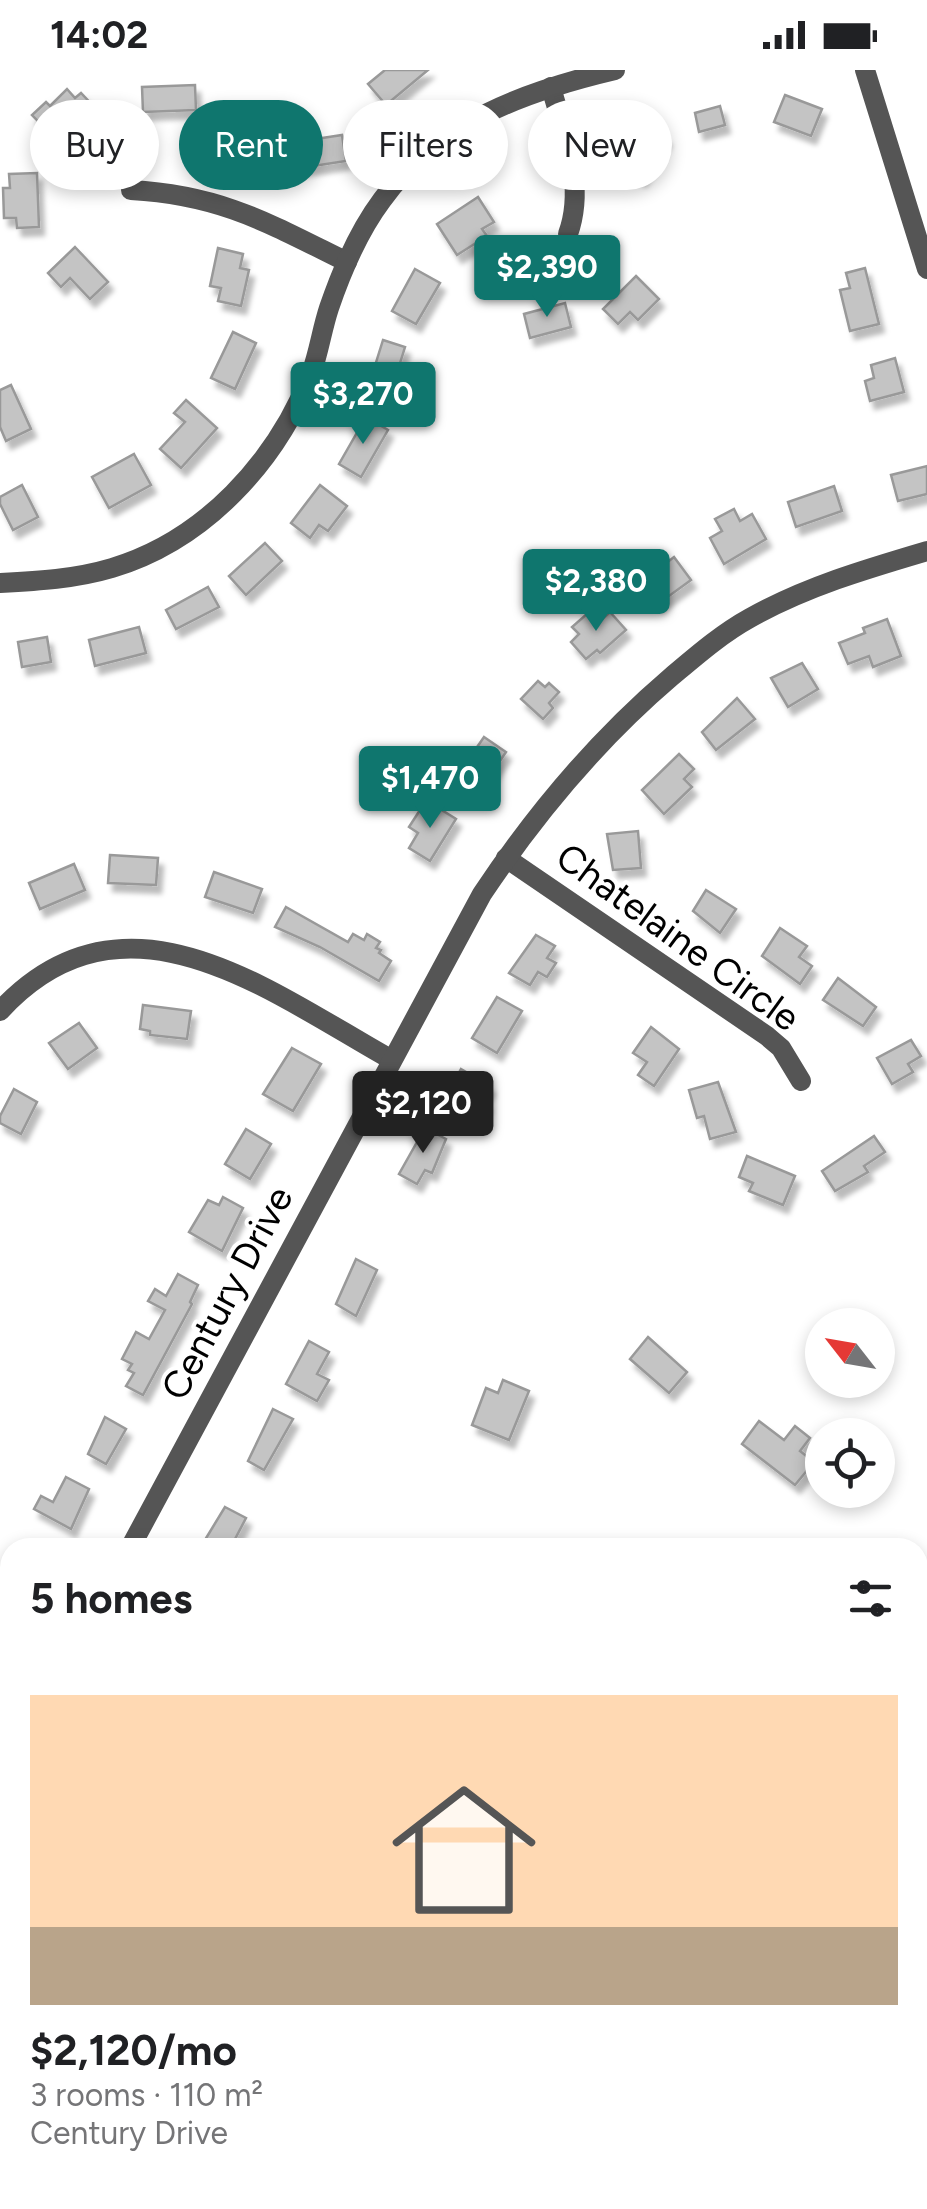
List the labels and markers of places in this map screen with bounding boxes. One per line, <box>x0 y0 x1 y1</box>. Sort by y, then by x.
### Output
pin: $2,390 <box>466 235 628 320</box>
pin: $3,270 <box>282 362 444 447</box>
pin: $2,380 <box>515 549 677 634</box>
pin: $1,470 <box>349 746 511 831</box>
pin: $2,120 <box>342 1071 504 1156</box>

